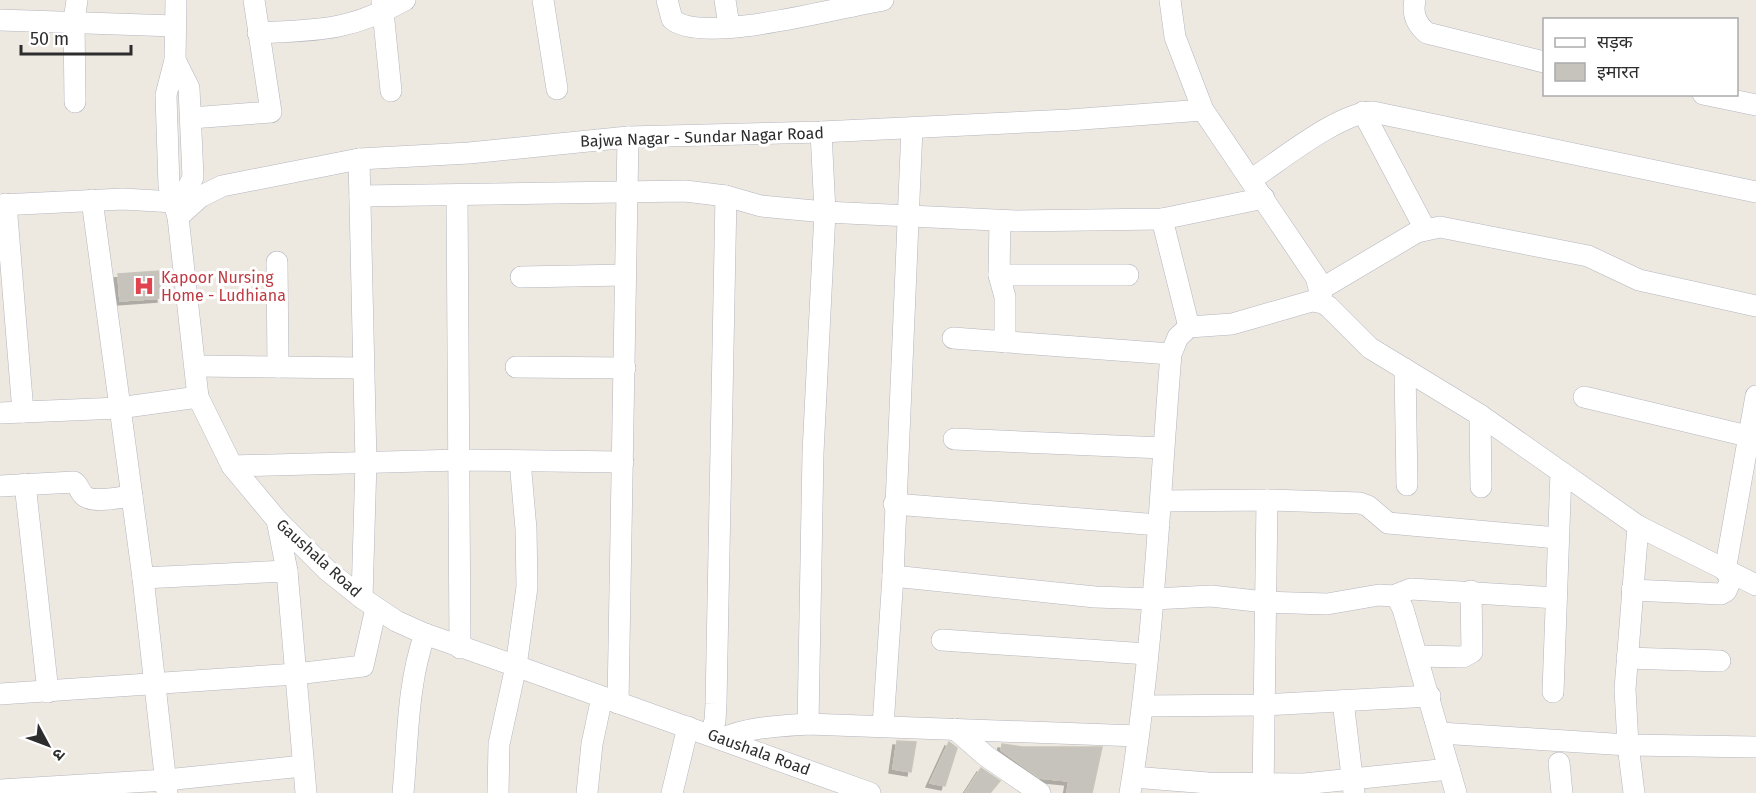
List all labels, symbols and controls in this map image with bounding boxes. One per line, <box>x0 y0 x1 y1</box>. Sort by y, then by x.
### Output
scale bar <box>21 18 130 56</box>
legend <box>1543 18 1738 96</box>
text: 50 m <box>30 28 69 50</box>
text: सड़क <box>1597 31 1634 53</box>
text: इमारत <box>1597 61 1640 83</box>
street label: Bajwa Nagar - Sundar Nagar Road <box>580 123 824 151</box>
place label: Kapoor Nursing Home - Ludhiana <box>161 268 286 305</box>
hospital icon: Kapoor Nursing Home - Ludhiana <box>132 274 156 298</box>
street label: Gaushala Road <box>273 515 365 601</box>
north arrow <box>18 715 78 775</box>
street label: Gaushala Road <box>705 725 813 779</box>
text: उ <box>48 745 69 765</box>

